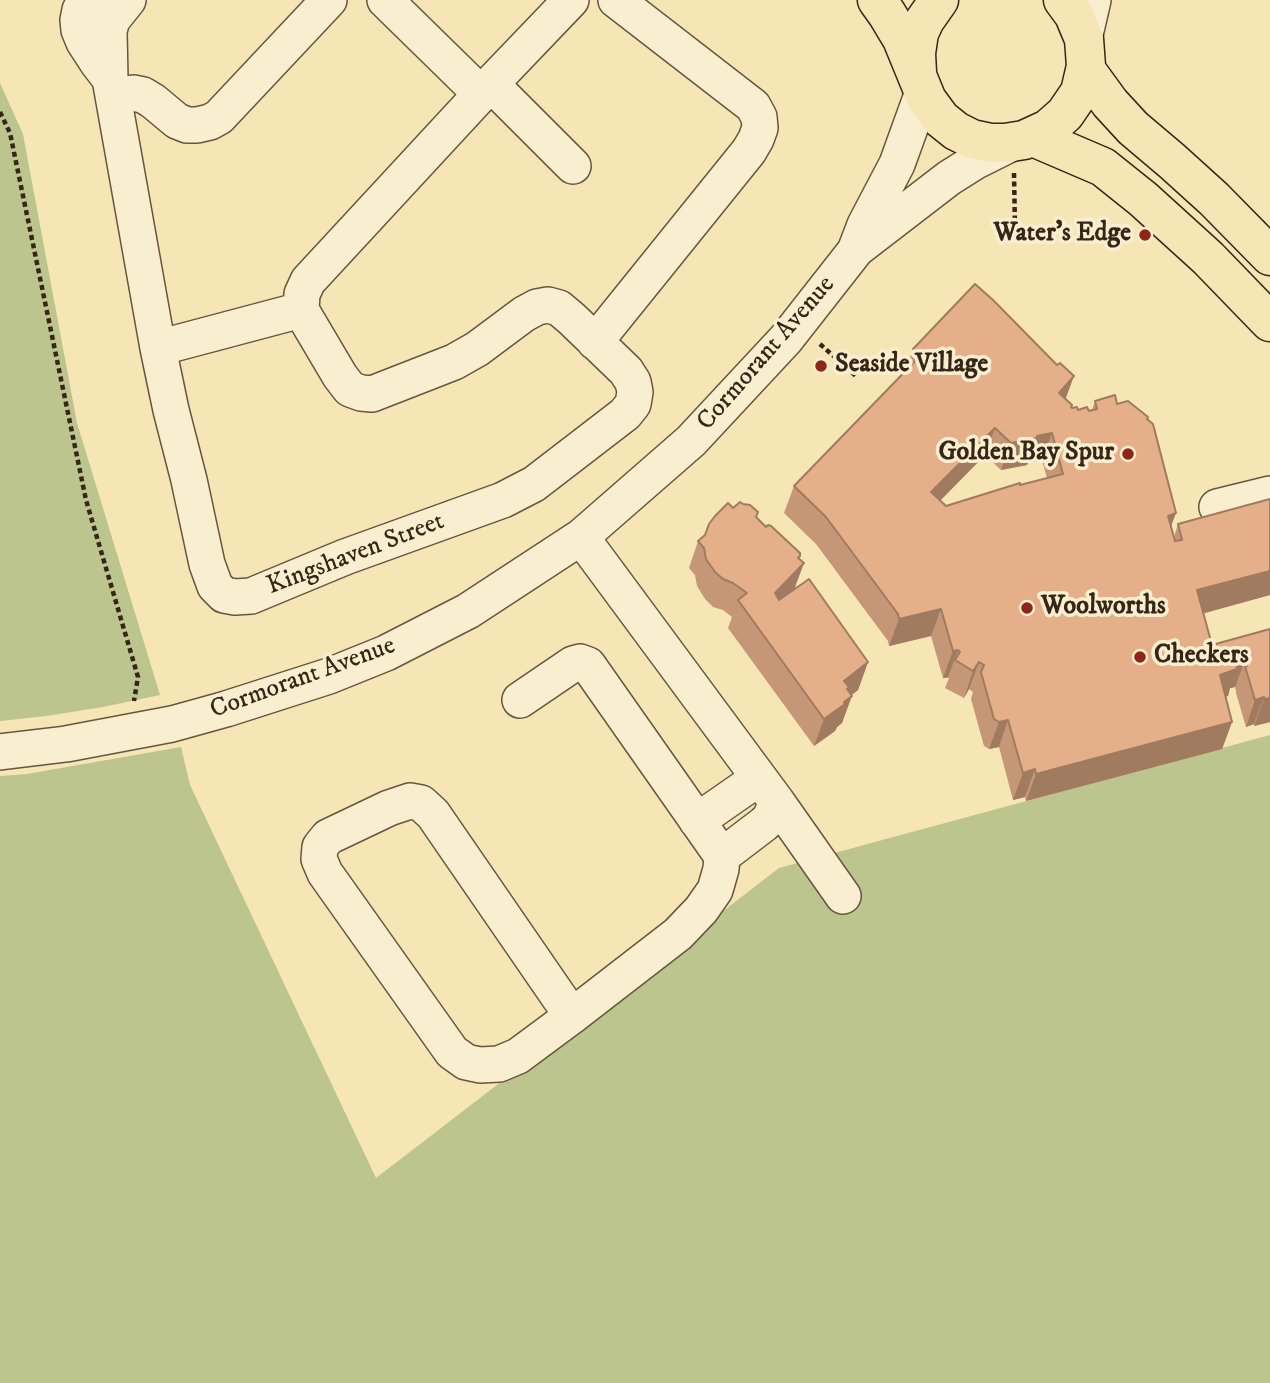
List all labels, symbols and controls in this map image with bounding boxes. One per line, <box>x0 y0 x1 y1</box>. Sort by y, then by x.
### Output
place label: Water's Edge <box>994 219 1131 251</box>
marker: Water's Edge <box>1137 227 1153 243</box>
street label: Cormorant Avenue <box>691 270 843 438</box>
place label: Seaside Village <box>835 350 988 382</box>
marker: Seaside Village <box>813 358 829 374</box>
place label: Golden Bay Spur <box>938 438 1114 470</box>
marker: Golden Bay Spur <box>1120 446 1136 462</box>
street label: Kingshaven Street <box>263 507 449 603</box>
place label: Woolworths <box>1041 592 1166 624</box>
marker: Woolworths <box>1019 600 1035 616</box>
street label: Cormorant Avenue <box>206 631 400 727</box>
place label: Checkers <box>1154 641 1249 673</box>
marker: Checkers <box>1132 649 1148 665</box>

